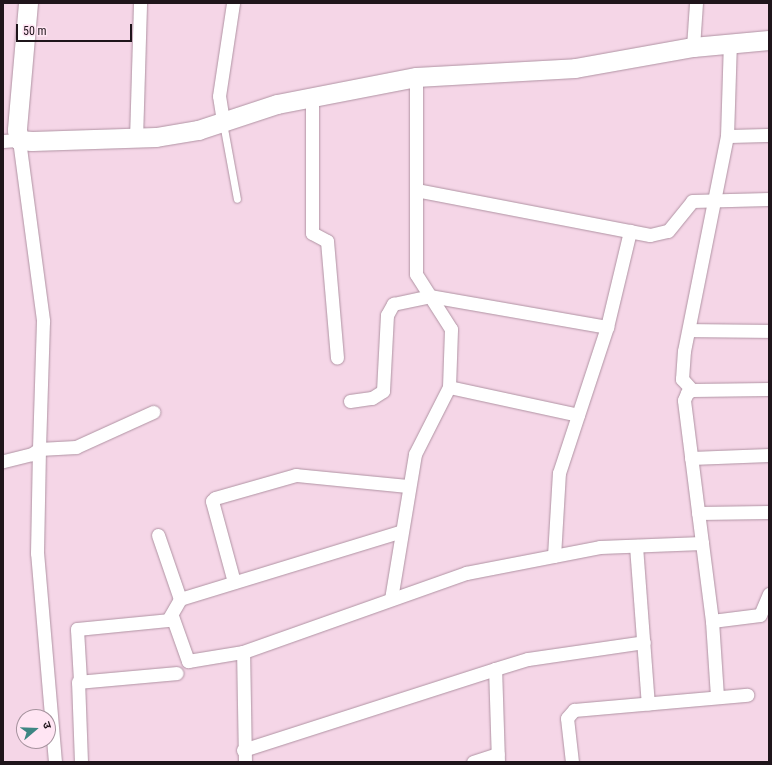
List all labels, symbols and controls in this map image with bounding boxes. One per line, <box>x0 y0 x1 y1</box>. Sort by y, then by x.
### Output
scale bar <box>18 16 134 42</box>
text: 50 m <box>23 24 47 38</box>
north arrow <box>16 709 56 749</box>
text: उ <box>40 720 54 730</box>

